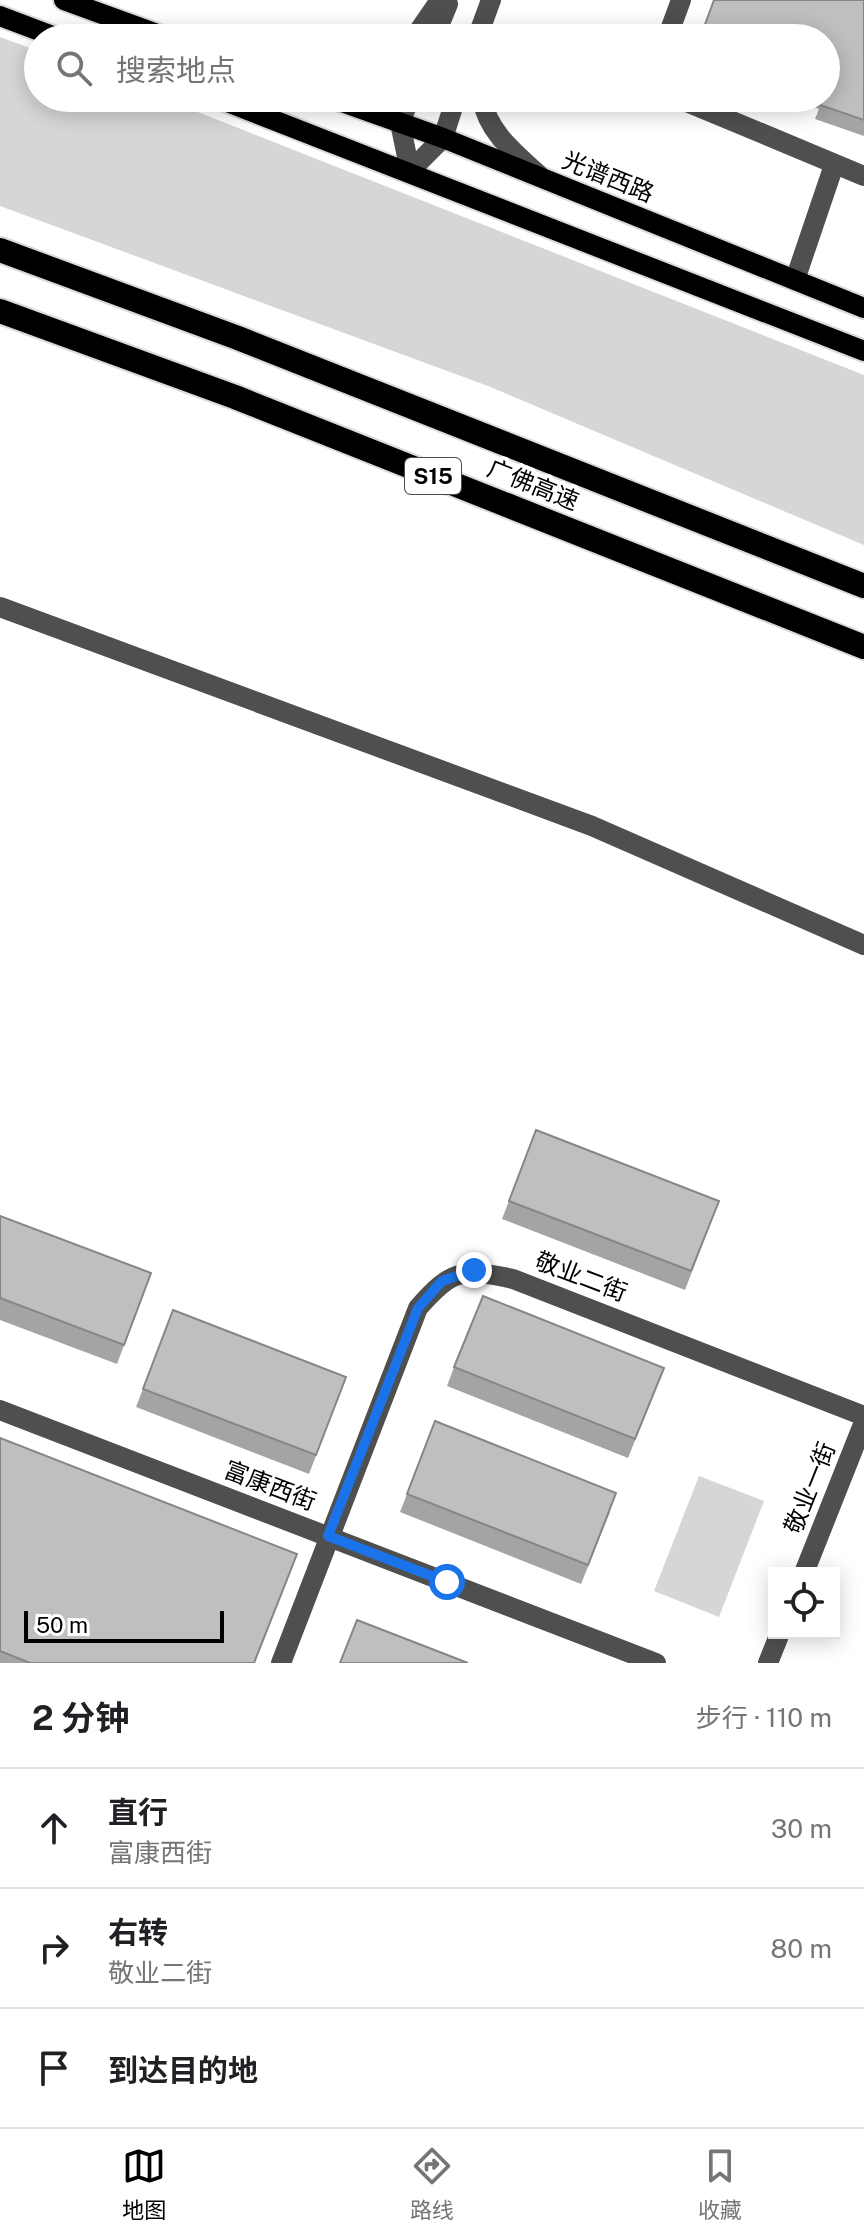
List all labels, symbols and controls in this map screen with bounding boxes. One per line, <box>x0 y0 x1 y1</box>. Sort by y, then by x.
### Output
search box <box>24 24 840 112</box>
icon: search <box>52 46 96 90</box>
text: 搜索地点 <box>116 52 236 88</box>
street label: 光谱西路 <box>559 145 658 207</box>
street label: 广佛高速 <box>484 453 583 515</box>
road number: S15 <box>405 458 461 494</box>
street label: 敬业二街 <box>532 1246 631 1306</box>
route end <box>456 1252 492 1288</box>
street label: 敬业一街 <box>778 1438 840 1537</box>
street label: 富康西街 <box>221 1455 320 1515</box>
route start <box>429 1564 465 1600</box>
map controls <box>768 1567 840 1639</box>
button: locate <box>768 1567 840 1639</box>
scale bar <box>24 1607 224 1643</box>
text: 50 m <box>36 1612 88 1638</box>
text: 2 分钟 <box>32 1698 129 1738</box>
text: 步行 · 110 m <box>696 1702 832 1733</box>
text: 直行 <box>108 1794 168 1830</box>
icon: ahead <box>32 1806 76 1850</box>
text: 30 m <box>771 1813 832 1844</box>
text: 富康西街 <box>108 1837 212 1868</box>
text: 右转 <box>108 1914 168 1950</box>
icon: right <box>32 1926 76 1970</box>
text: 80 m <box>771 1933 832 1964</box>
text: 敬业二街 <box>108 1957 212 1988</box>
icon: arrive <box>32 2046 76 2090</box>
text: 到达目的地 <box>108 2052 258 2088</box>
tab: 地图 <box>122 2144 166 2224</box>
tab: 路线 <box>410 2144 454 2224</box>
tab: 收藏 <box>698 2144 742 2224</box>

